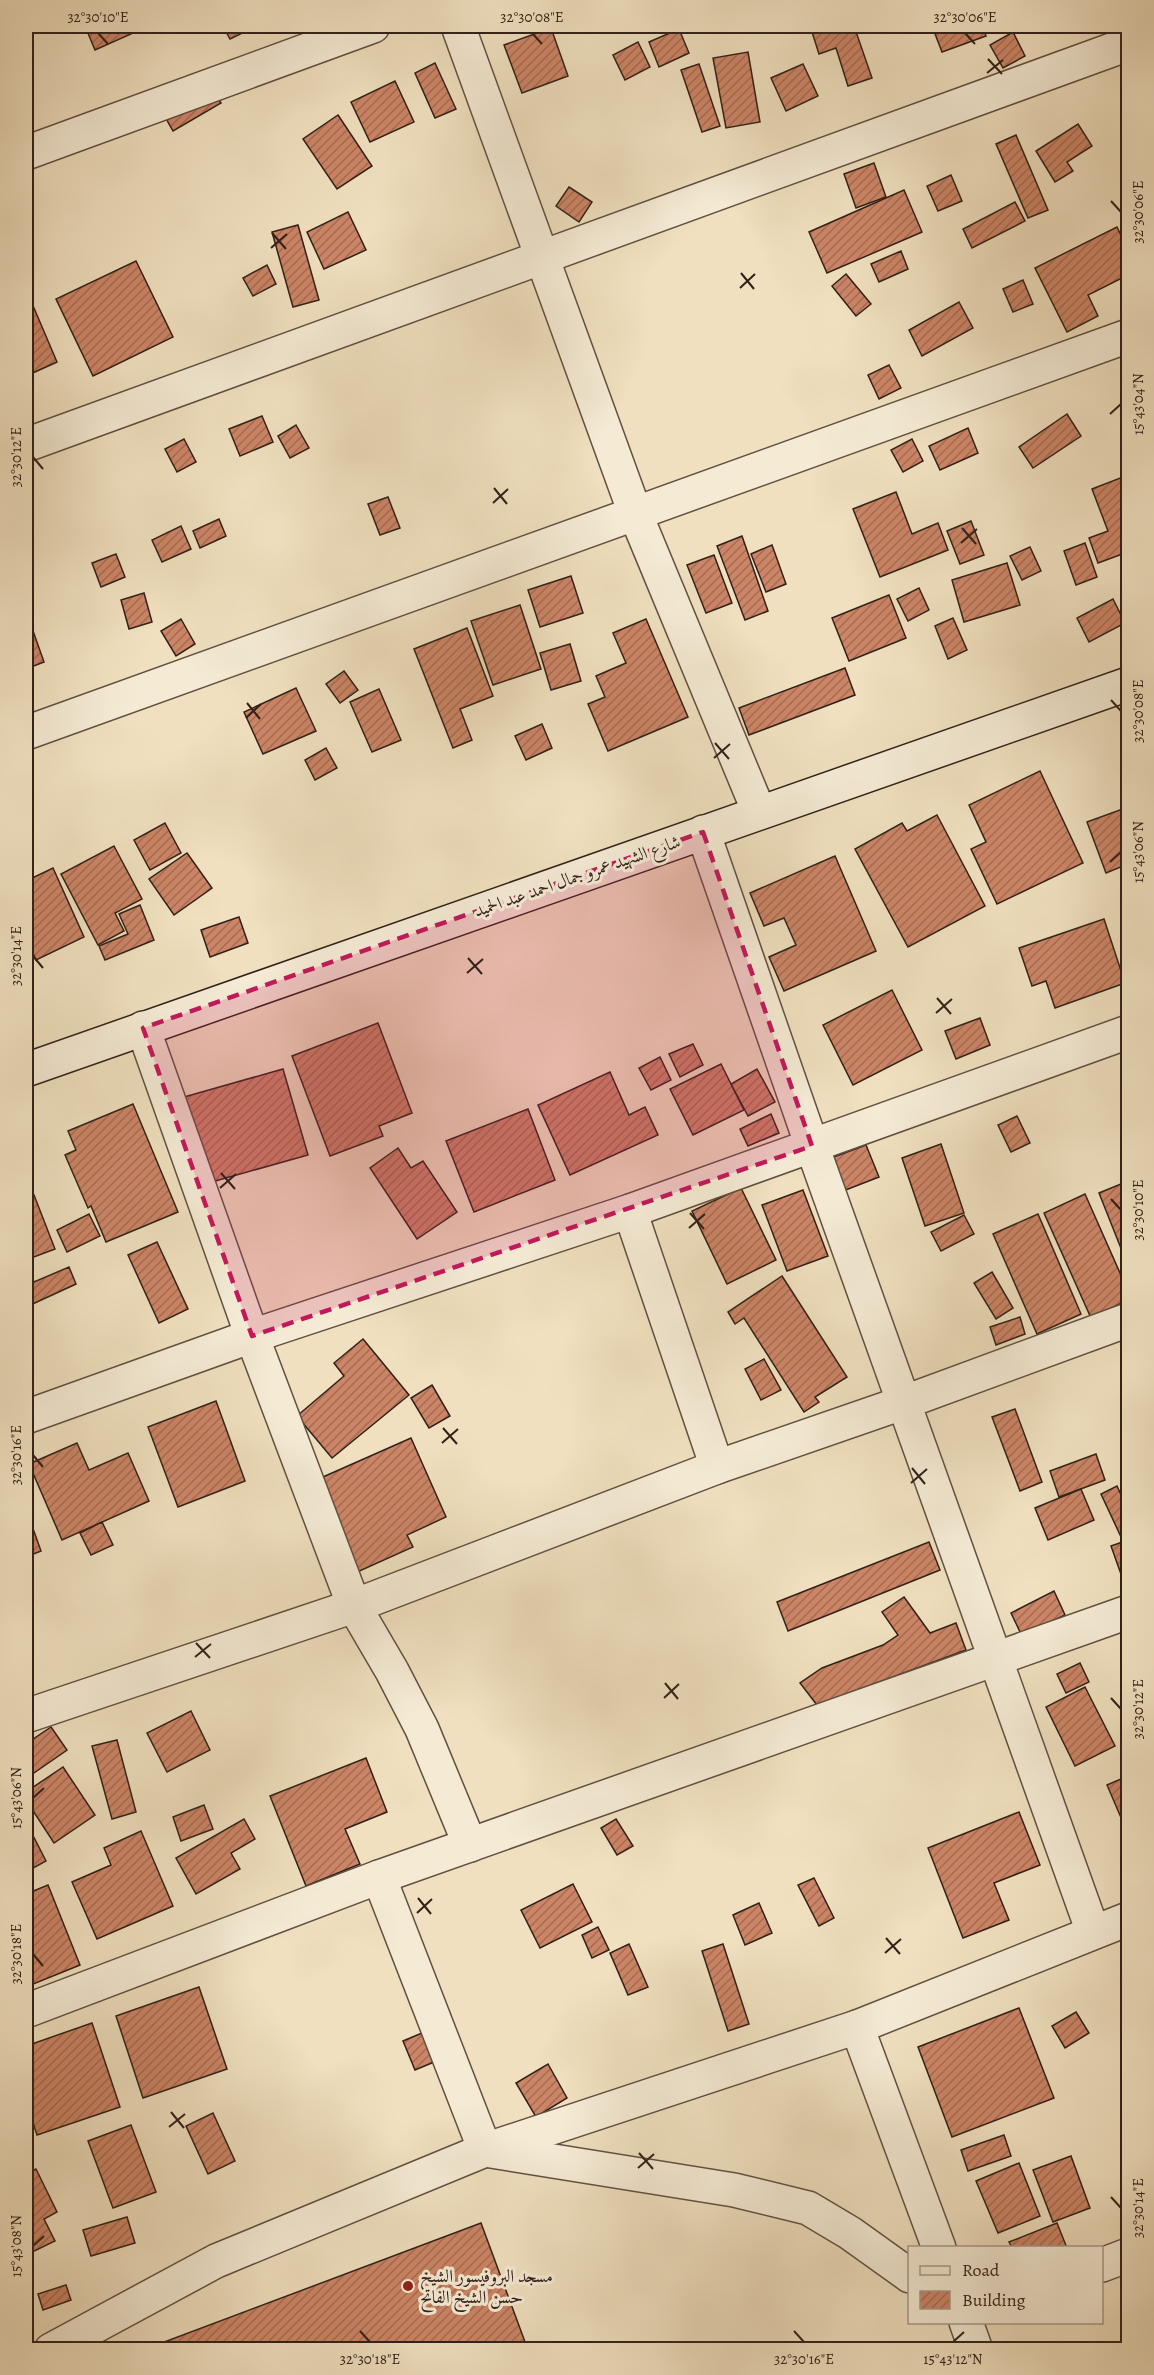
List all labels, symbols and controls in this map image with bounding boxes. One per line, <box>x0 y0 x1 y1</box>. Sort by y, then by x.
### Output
text: 32°30'10"E <box>67 7 129 27</box>
text: 32°30'08"E <box>500 7 564 27</box>
text: 32°30'06"E <box>933 7 997 27</box>
text: 32°30'06"E <box>1128 180 1148 244</box>
text: 15°43'04"N <box>1128 373 1148 435</box>
text: 32°30'12"E <box>6 427 26 487</box>
text: 32°30'08"E <box>1128 679 1148 743</box>
text: 15°43'06"N <box>1128 821 1148 883</box>
street label: شارع الشهيد عمرو جمال احمد عبد الحميد <box>470 829 685 926</box>
text: 32°30'14"E <box>6 926 26 986</box>
text: 32°30'10"E <box>1128 1179 1148 1241</box>
text: 32°30'16"E <box>6 1425 26 1485</box>
text: 32°30'12"E <box>1128 1679 1148 1739</box>
text: 15°43'06"N <box>6 1767 26 1829</box>
text: 32°30'18"E <box>6 1924 26 1984</box>
text: 32°30'14"E <box>1128 2178 1148 2238</box>
text: 15°43'08"N <box>6 2215 26 2277</box>
legend <box>908 2246 1103 2324</box>
text: Road <box>962 2258 1000 2282</box>
place label: مسجد البروفيسور الشيخ حسن الشيخ الفاتح <box>420 2264 553 2313</box>
marker: مسجد البروفيسور الشيخ حسن الشيخ الفاتح <box>401 2279 415 2293</box>
text: Building <box>962 2288 1026 2312</box>
text: 32°30'18"E <box>340 2349 400 2369</box>
text: 32°30'16"E <box>774 2349 834 2369</box>
text: 15°43'12"N <box>923 2349 983 2369</box>

